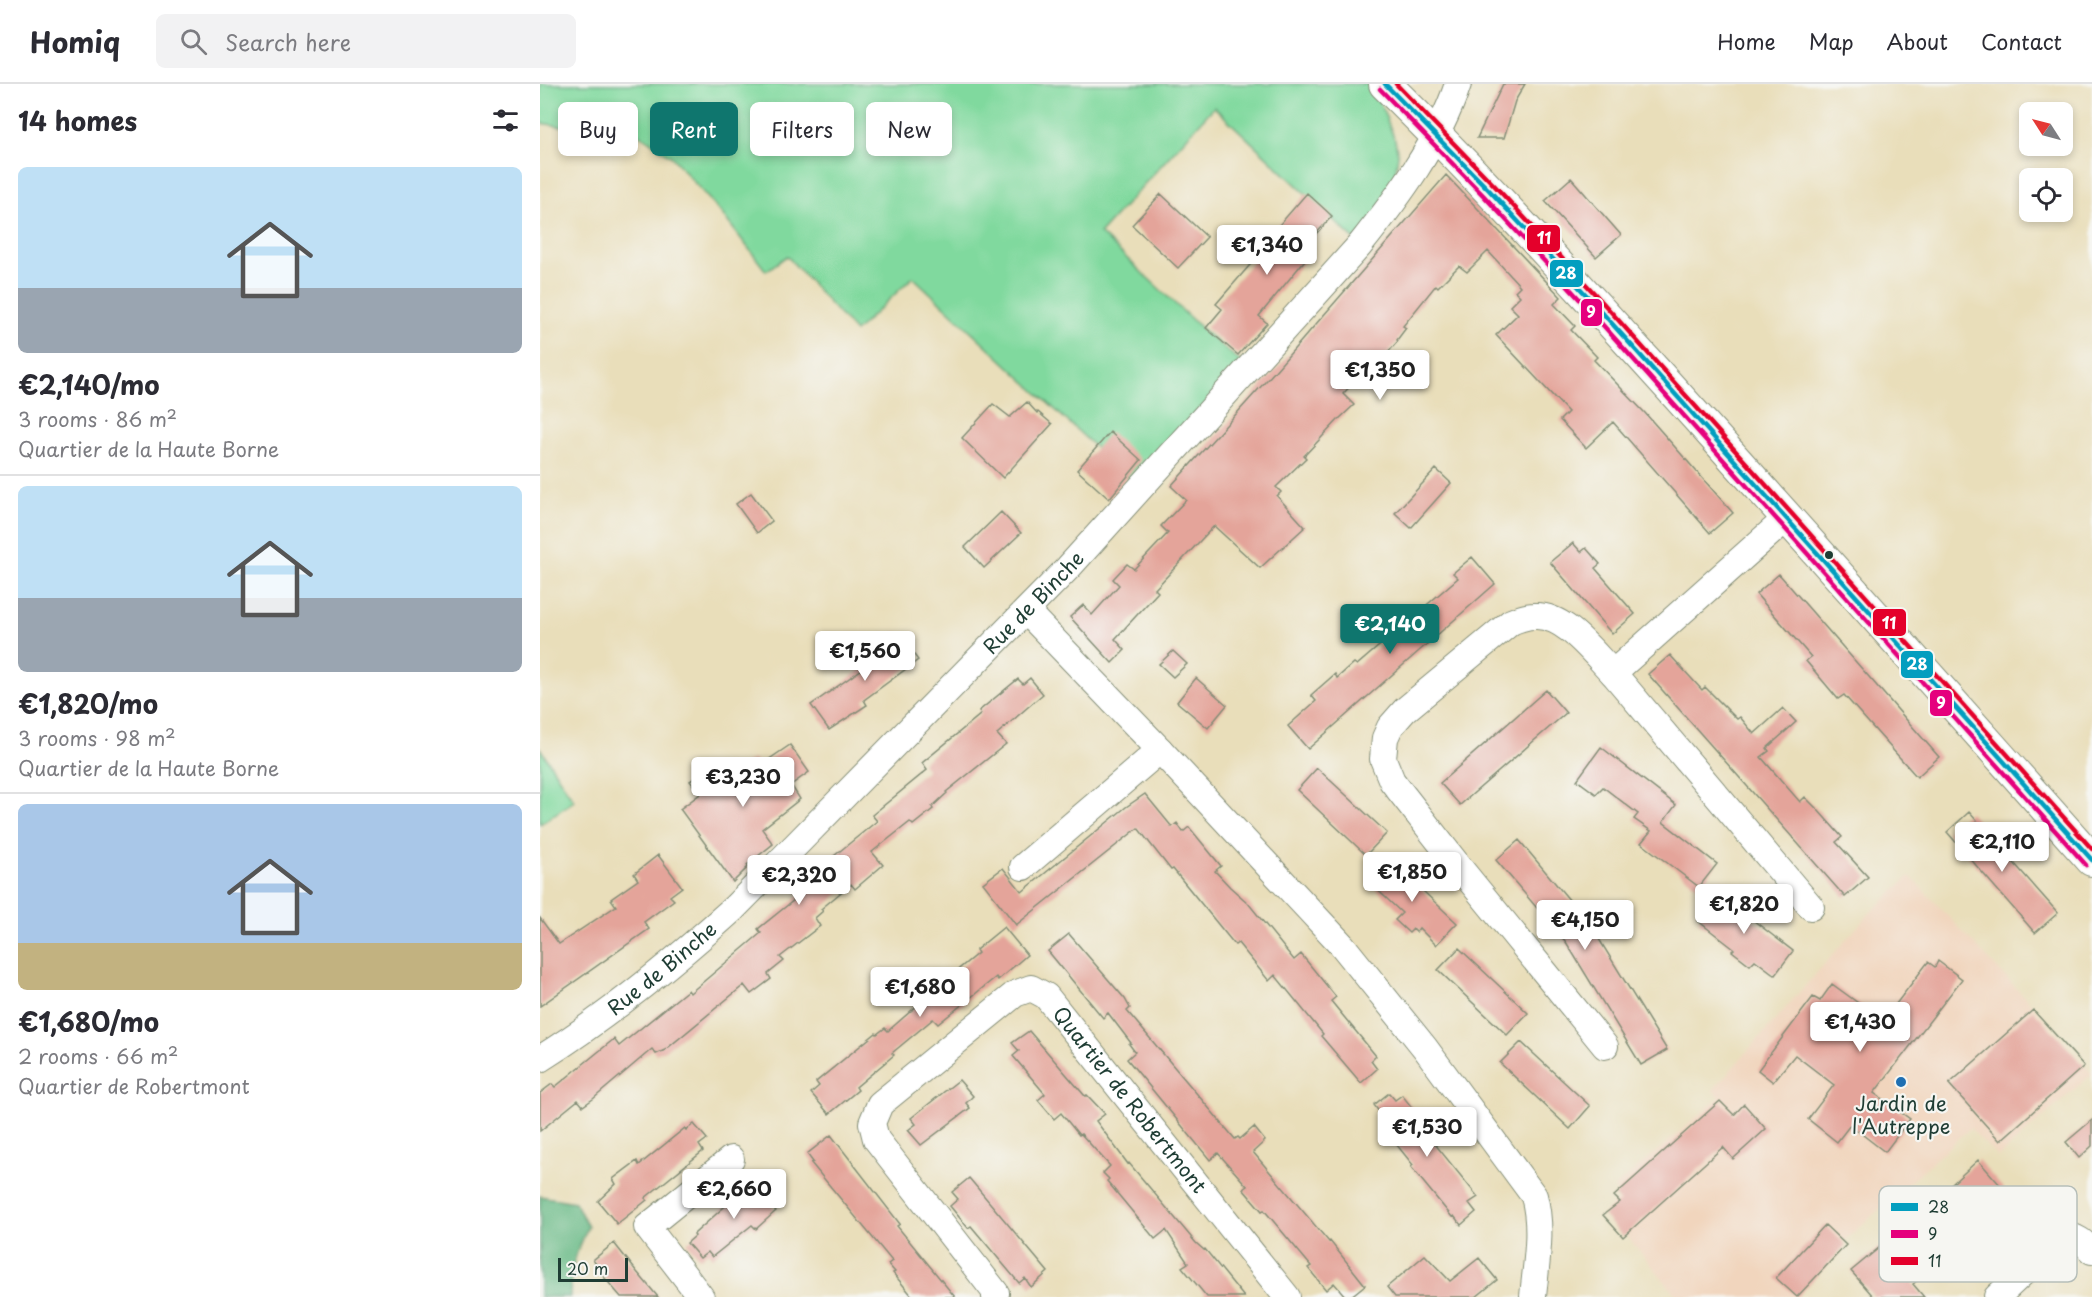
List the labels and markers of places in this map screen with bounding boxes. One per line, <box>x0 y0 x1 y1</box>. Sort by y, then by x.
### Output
pin: €1,340 <box>1218 225 1316 276</box>
pin: €1,350 <box>1331 350 1429 401</box>
unlabelled marker <box>1823 549 1835 561</box>
pin: €2,140 <box>1341 604 1439 655</box>
pin: €1,560 <box>816 631 914 682</box>
pin: €3,230 <box>694 757 792 808</box>
pin: €2,110 <box>1953 822 2051 873</box>
pin: €1,850 <box>1363 852 1461 903</box>
pin: €2,320 <box>750 855 848 906</box>
pin: €1,820 <box>1695 884 1793 935</box>
pin: €4,150 <box>1536 900 1634 951</box>
pin: €1,680 <box>871 967 969 1018</box>
pin: €1,430 <box>1811 1002 1909 1053</box>
marker: Jardin de l'Autreppe <box>1894 1075 1908 1089</box>
place label: Jardin de l'Autreppe <box>1852 1088 1950 1141</box>
pin: €1,530 <box>1378 1107 1476 1158</box>
pin: €2,660 <box>685 1169 783 1220</box>

